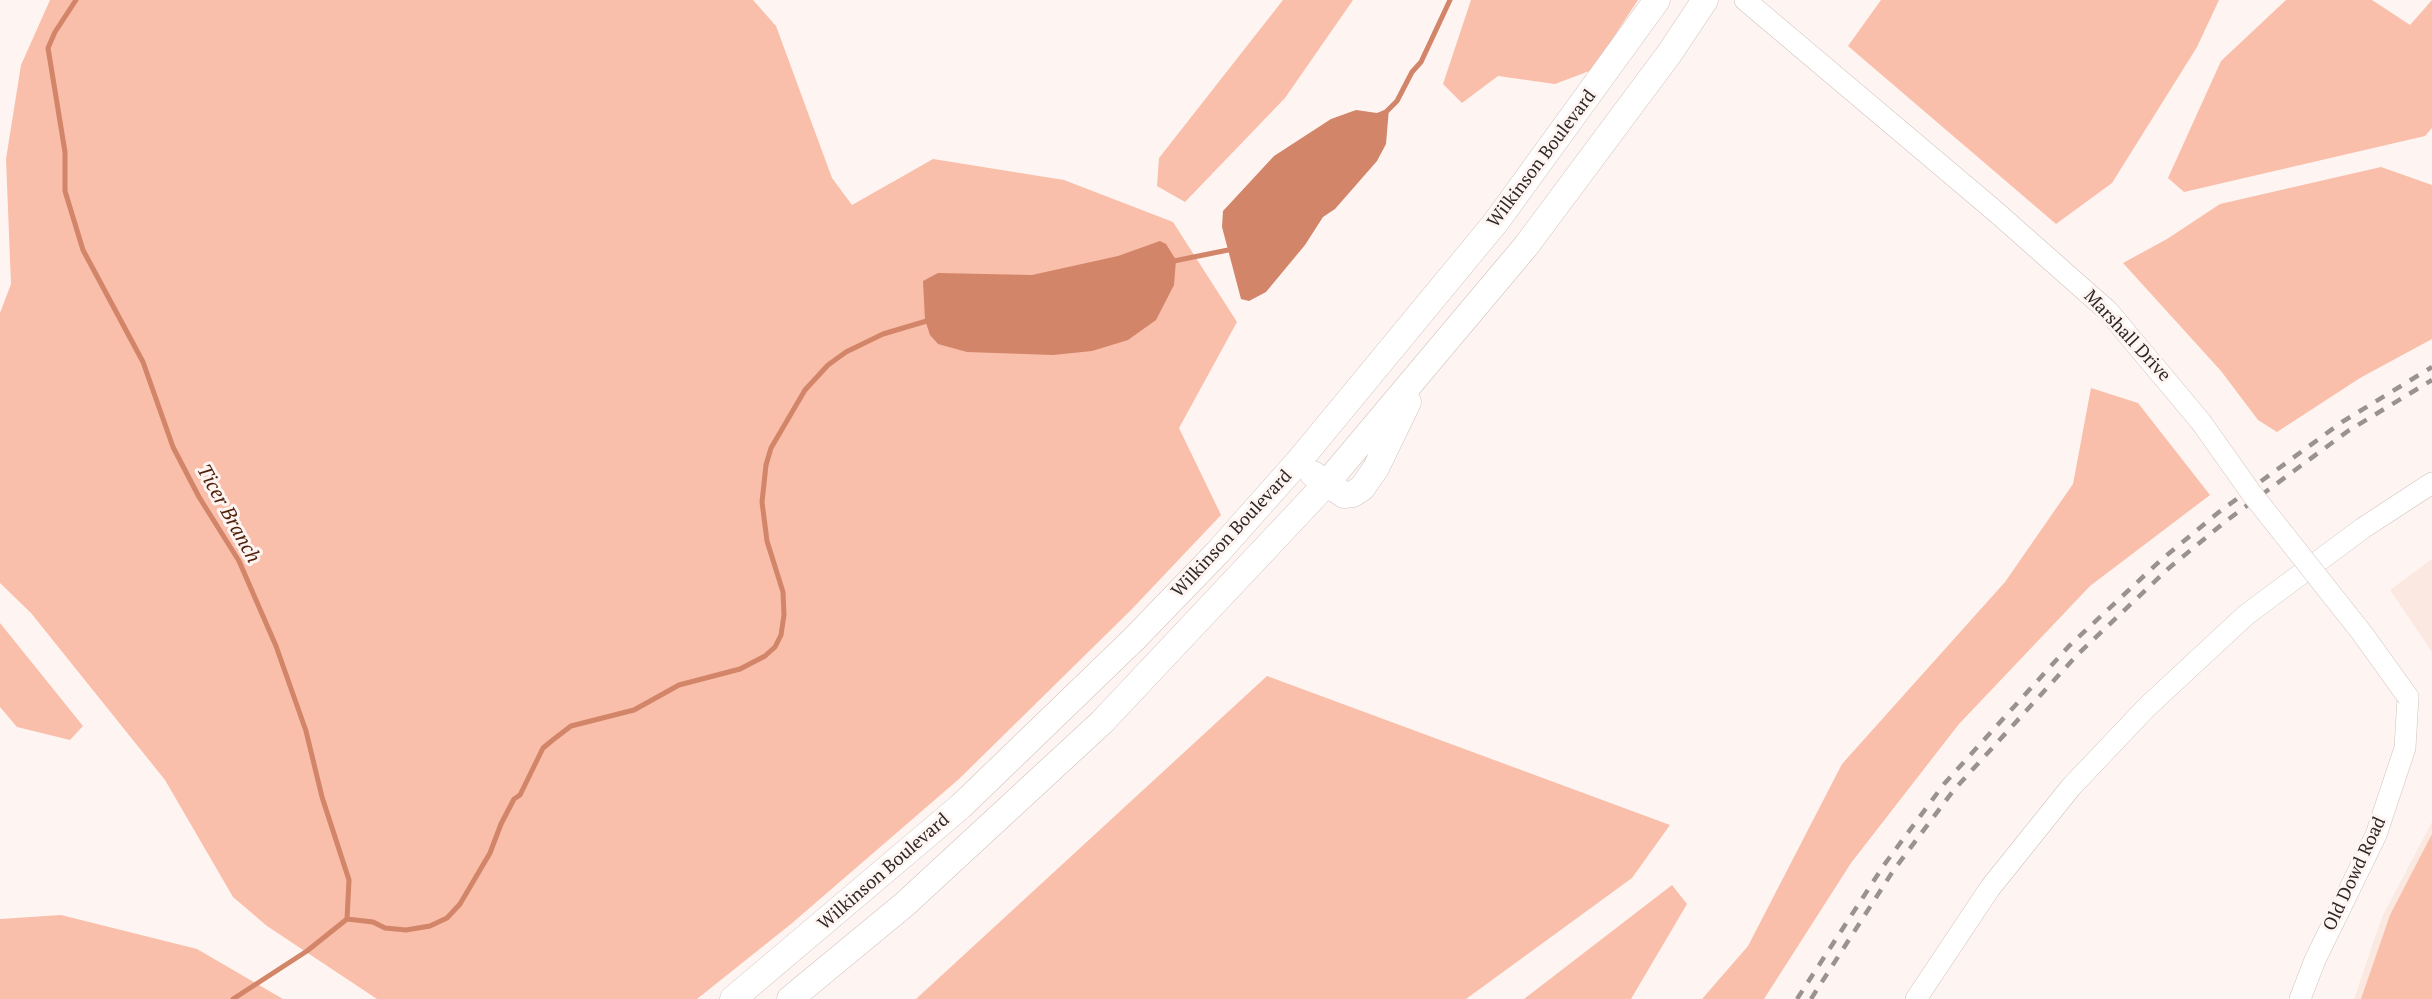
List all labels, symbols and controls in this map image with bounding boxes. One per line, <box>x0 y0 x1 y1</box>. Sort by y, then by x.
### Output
street label: Wilkinson Boulevard <box>1483 86 1601 232</box>
street label: Marshall Drive <box>2079 286 2175 386</box>
water label: Ticer Branch <box>191 460 265 568</box>
street label: Wilkinson Boulevard <box>1167 466 1297 602</box>
street label: Wilkinson Boulevard <box>814 809 954 935</box>
street label: Old Dowd Road <box>2319 814 2391 934</box>

